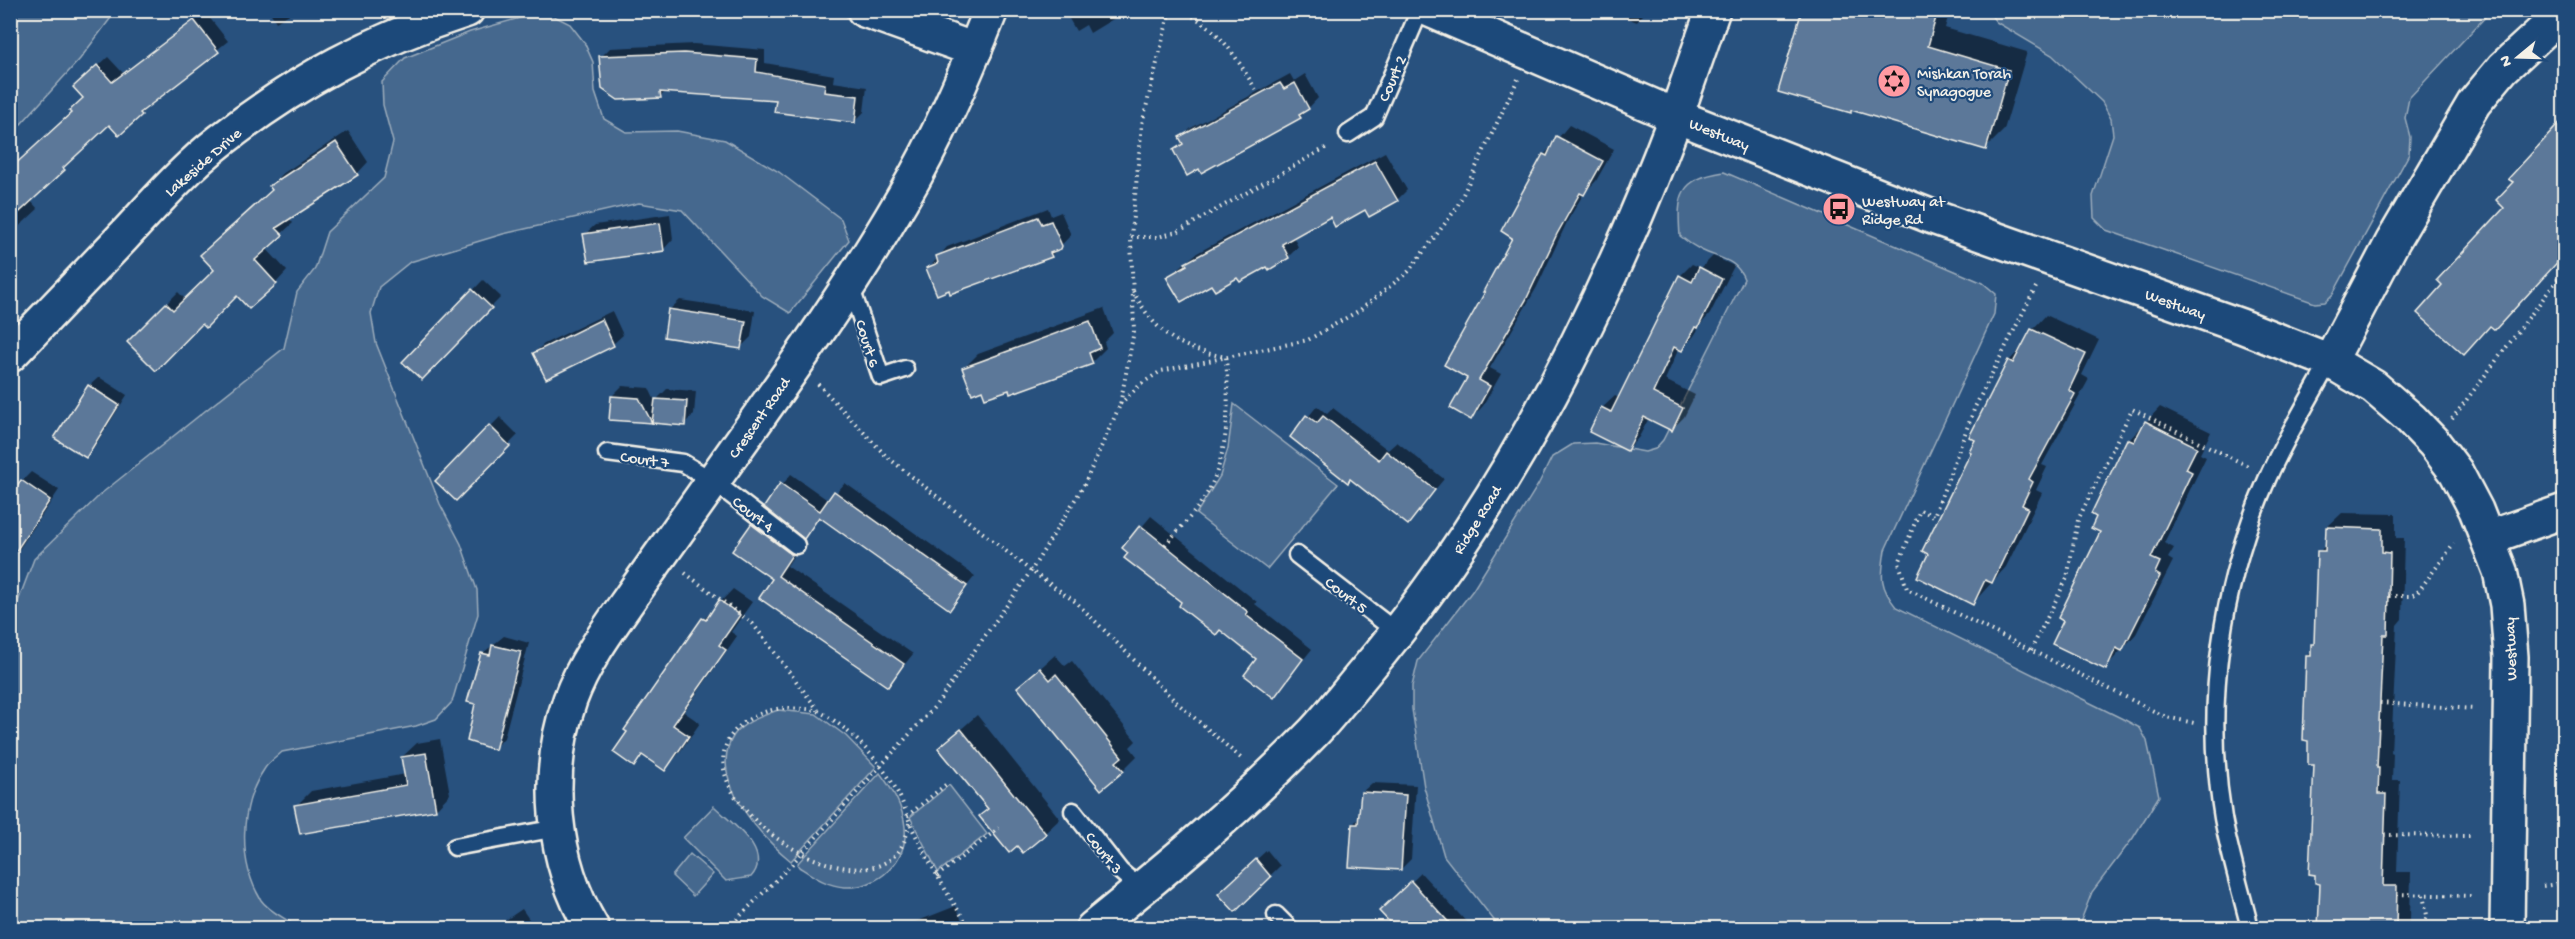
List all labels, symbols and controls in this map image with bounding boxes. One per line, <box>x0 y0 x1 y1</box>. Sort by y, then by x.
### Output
north arrow <box>2488 27 2548 87</box>
text: N <box>2496 52 2518 69</box>
street label: Court 2 <box>1376 53 1412 105</box>
synagogue icon: Mishkan Torah Synagogue <box>1876 63 1912 99</box>
place label: Mishkan Torah Synagogue <box>1917 66 2011 103</box>
street label: Westway <box>1686 116 1752 157</box>
street label: Lakeside Drive <box>162 125 247 202</box>
bus stop icon: Westway at Ridge Rd <box>1821 191 1857 227</box>
place label: Westway at Ridge Rd <box>1862 194 1946 231</box>
street label: Westway <box>2142 287 2208 326</box>
street label: Court 6 <box>849 318 882 371</box>
street label: Crescent Road <box>726 373 797 463</box>
street label: Court 7 <box>619 449 671 474</box>
street label: Ridge Road <box>1450 482 1508 559</box>
street label: Court 4 <box>727 493 777 538</box>
street label: Court 5 <box>1320 574 1370 619</box>
street label: Westway <box>2502 617 2523 681</box>
street label: Court 3 <box>1080 829 1125 879</box>

